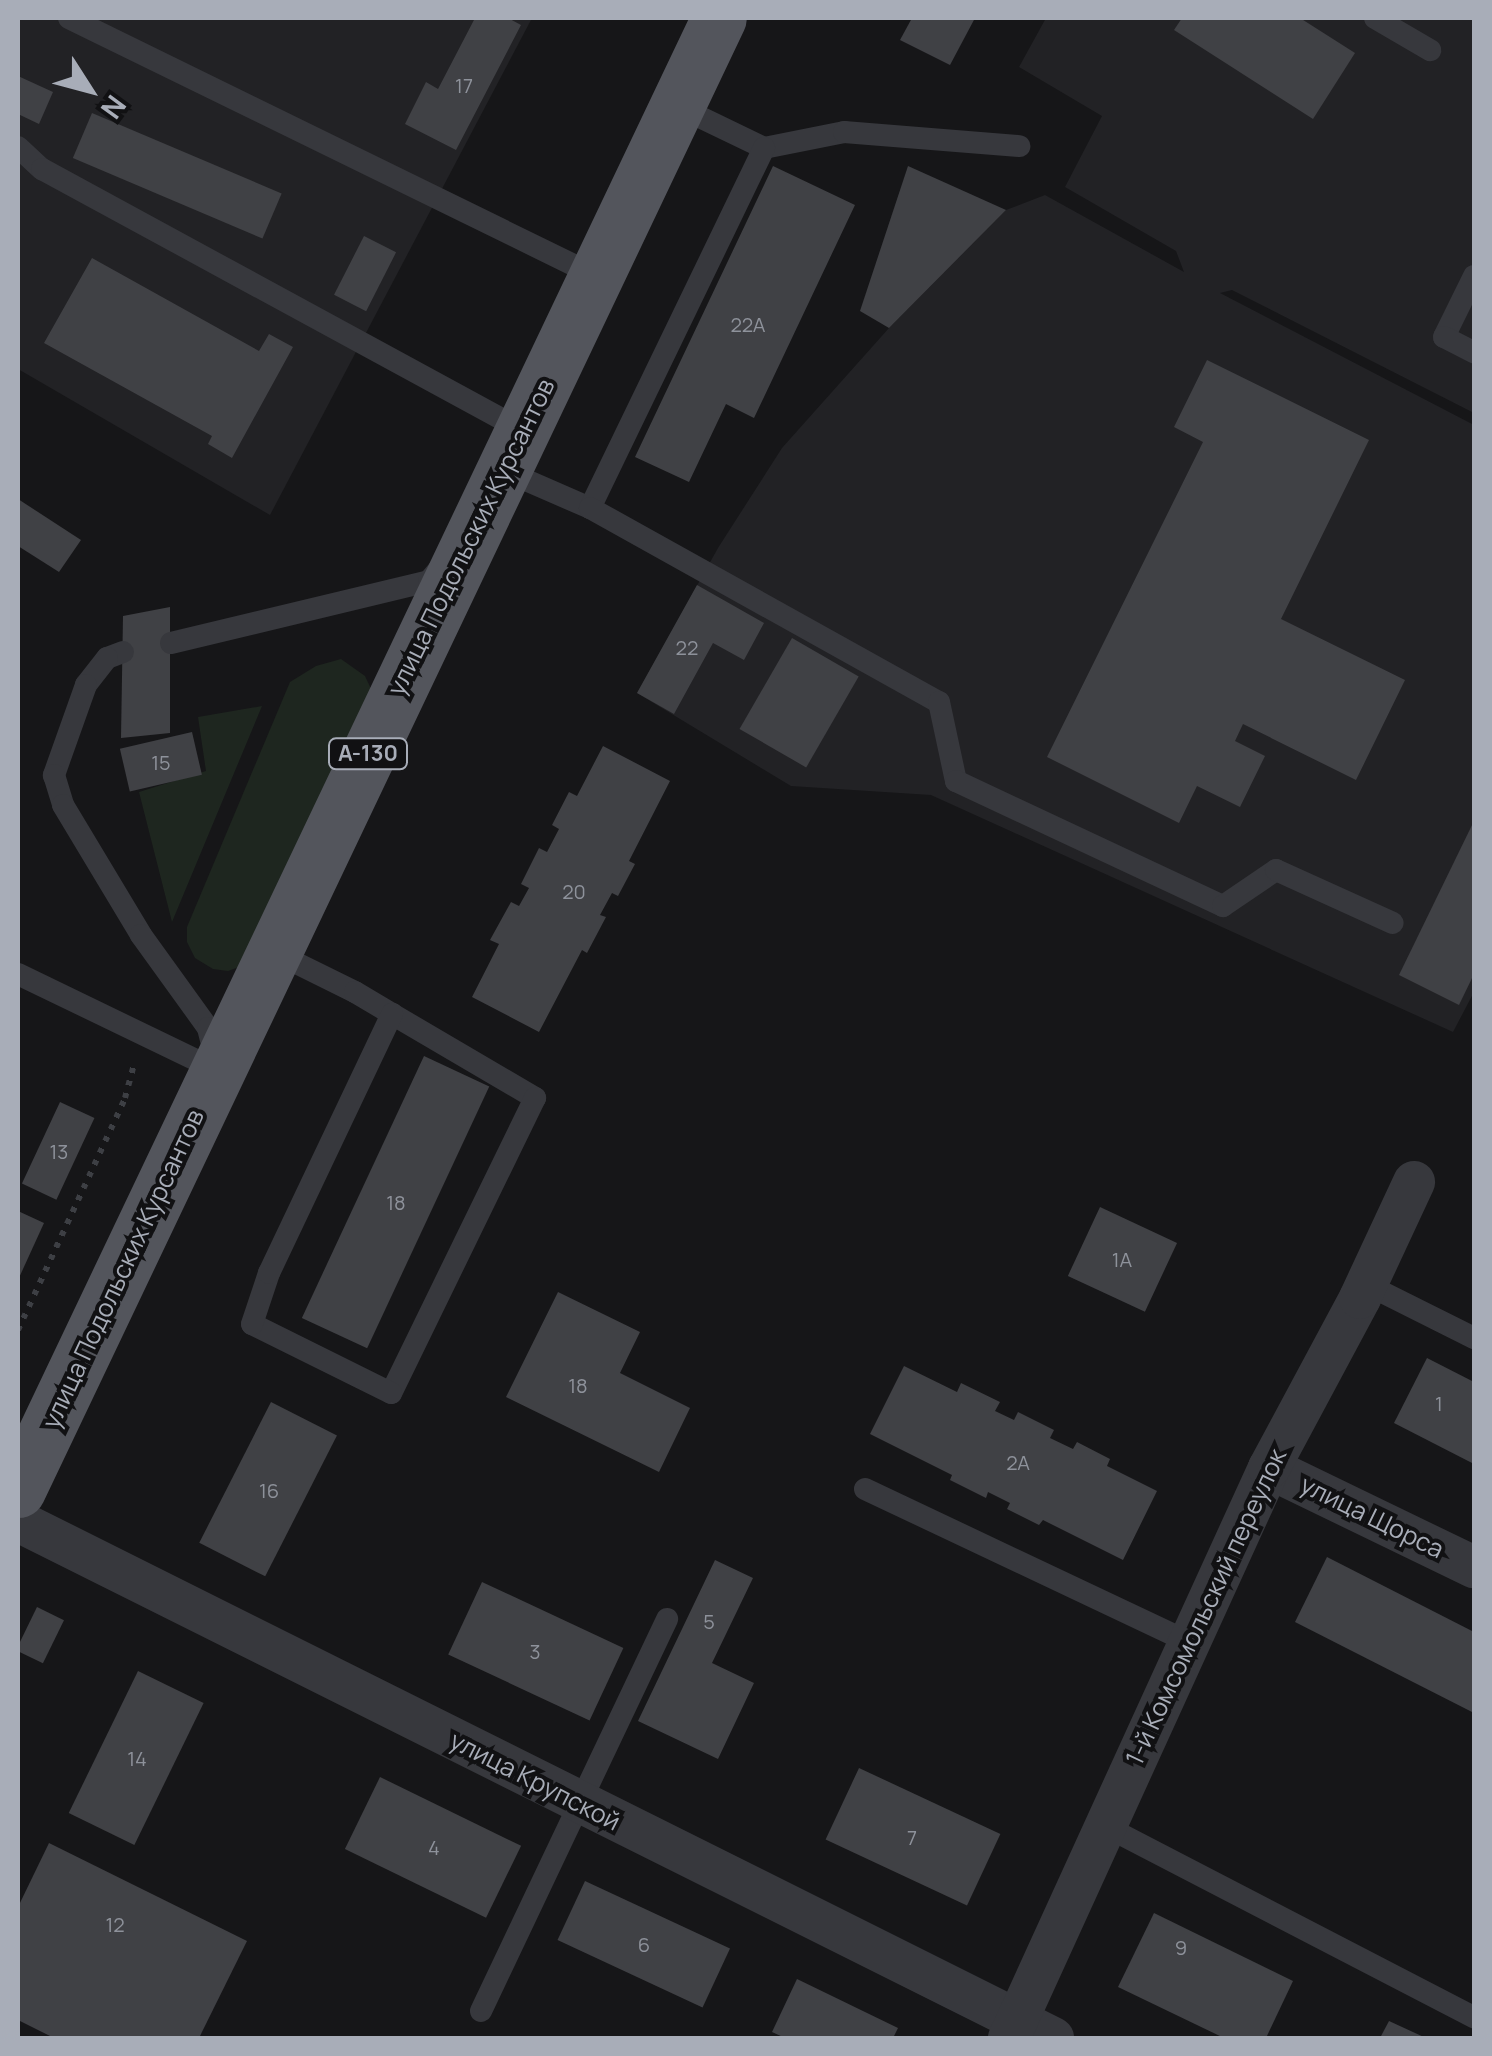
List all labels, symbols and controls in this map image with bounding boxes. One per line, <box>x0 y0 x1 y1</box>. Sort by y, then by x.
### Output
north arrow <box>40 40 140 140</box>
house number: 17 <box>455 73 473 97</box>
text: N <box>93 88 136 127</box>
house number: 22А <box>730 312 766 336</box>
street label: улица Подольских Курсантов <box>381 374 561 700</box>
house number: 22 <box>676 635 698 659</box>
road number: А-130 <box>326 737 410 771</box>
house number: 15 <box>151 750 171 774</box>
house number: 20 <box>562 879 586 903</box>
street label: улица Подольских Курсантов <box>36 1105 210 1433</box>
house number: 13 <box>50 1139 68 1163</box>
house number: 18 <box>386 1190 406 1214</box>
house number: 1А <box>1112 1247 1132 1271</box>
house number: 18 <box>568 1373 588 1397</box>
house number: 1 <box>1435 1391 1443 1415</box>
street label: 1-й Комсомольский переулок <box>1119 1444 1293 1770</box>
house number: 2А <box>1006 1450 1030 1474</box>
street label: улица Щорса <box>1295 1469 1449 1565</box>
house number: 16 <box>259 1478 279 1502</box>
house number: 5 <box>703 1609 715 1633</box>
house number: 3 <box>529 1639 541 1663</box>
street label: улица Крупской <box>445 1725 625 1837</box>
house number: 14 <box>127 1746 147 1770</box>
house number: 7 <box>907 1825 917 1849</box>
house number: 4 <box>428 1835 440 1859</box>
house number: 12 <box>105 1912 125 1936</box>
house number: 6 <box>638 1932 650 1956</box>
house number: 9 <box>1175 1935 1187 1959</box>

